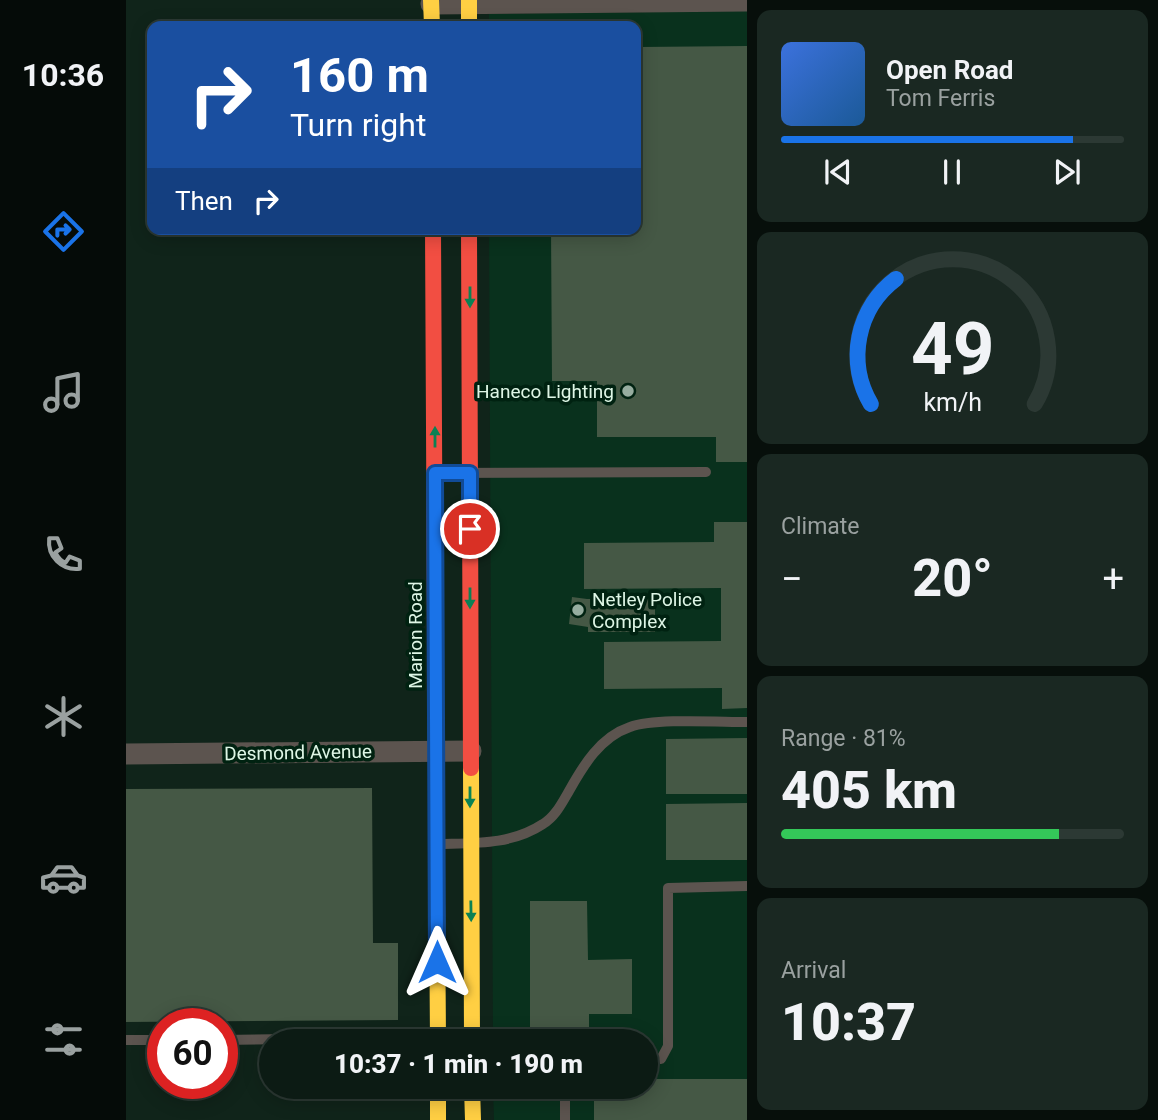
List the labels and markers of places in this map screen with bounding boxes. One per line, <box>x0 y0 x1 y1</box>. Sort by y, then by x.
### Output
place label: Haneco Lighting <box>476 380 614 403</box>
marker: Haneco Lighting <box>620 383 636 399</box>
pin <box>440 499 500 559</box>
place label: Netley Police Complex <box>592 588 702 633</box>
marker: Netley Police Complex <box>570 602 586 618</box>

